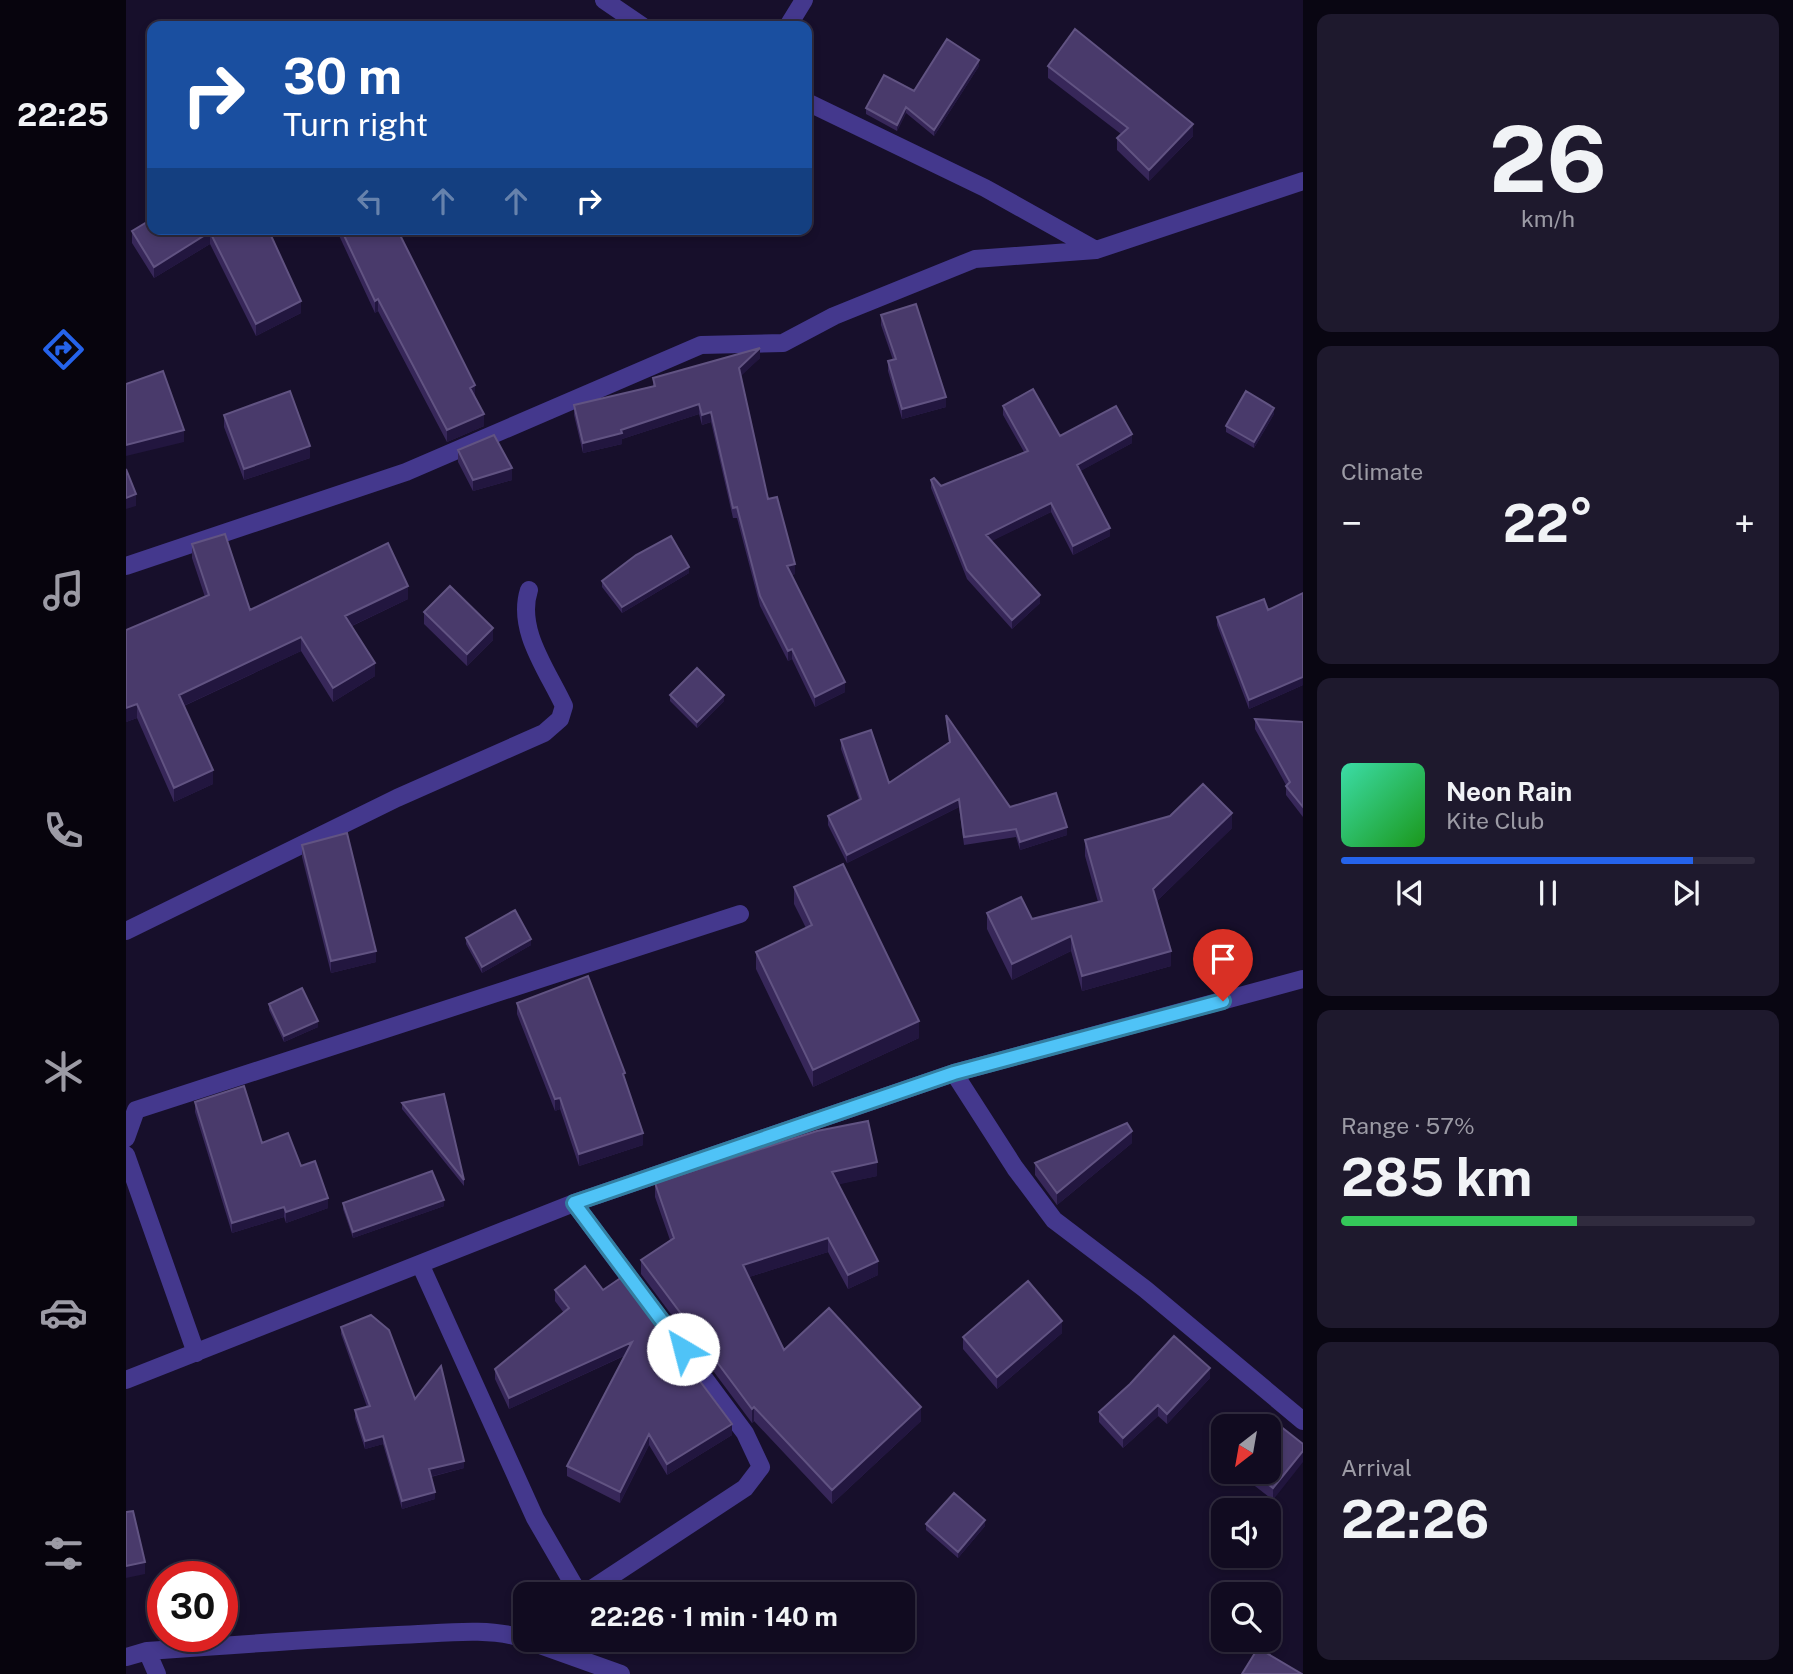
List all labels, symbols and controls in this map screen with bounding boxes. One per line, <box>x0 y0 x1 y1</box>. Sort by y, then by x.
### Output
text: 30 m <box>283 47 402 105</box>
icon: right <box>168 49 259 140</box>
text: 22:25 <box>17 96 109 133</box>
text: Turn right <box>283 106 428 143</box>
text: 26 <box>1489 106 1607 212</box>
icon: left <box>351 182 389 220</box>
icon: ahead <box>424 182 462 220</box>
icon: ahead <box>497 182 535 220</box>
icon: right <box>570 182 608 220</box>
text: km/h <box>1521 205 1575 232</box>
icon: directions <box>39 325 88 374</box>
text: Climate <box>1341 458 1423 485</box>
text: 22° <box>1503 493 1593 554</box>
text: − <box>1341 501 1362 546</box>
text: + <box>1734 501 1755 546</box>
icon: music <box>39 566 88 615</box>
text: Neon Rain <box>1446 776 1572 807</box>
icon: phone <box>39 806 88 855</box>
text: Kite Club <box>1446 807 1544 834</box>
icon: previous <box>1391 874 1429 912</box>
icon: pause <box>1529 874 1567 912</box>
icon: next <box>1667 874 1705 912</box>
pin <box>1193 929 1253 1001</box>
icon: arrive <box>1204 940 1242 978</box>
icon: climate <box>39 1047 88 1096</box>
text: Range · 57% <box>1341 1112 1475 1139</box>
text: 285 km <box>1341 1147 1532 1208</box>
icon: car <box>39 1288 88 1337</box>
position arrow <box>646 1312 720 1386</box>
north arrow <box>1211 1414 1281 1484</box>
map controls <box>1211 1414 1281 1652</box>
text: Arrival <box>1341 1454 1412 1481</box>
text: 22:26 <box>1341 1489 1489 1550</box>
button: sound <box>1211 1498 1281 1568</box>
icon: filters <box>39 1529 88 1578</box>
speed limit sign: 30 <box>147 1561 238 1652</box>
button: search <box>1211 1582 1281 1652</box>
text: 22:26 · 1 min · 140 m <box>590 1601 838 1632</box>

